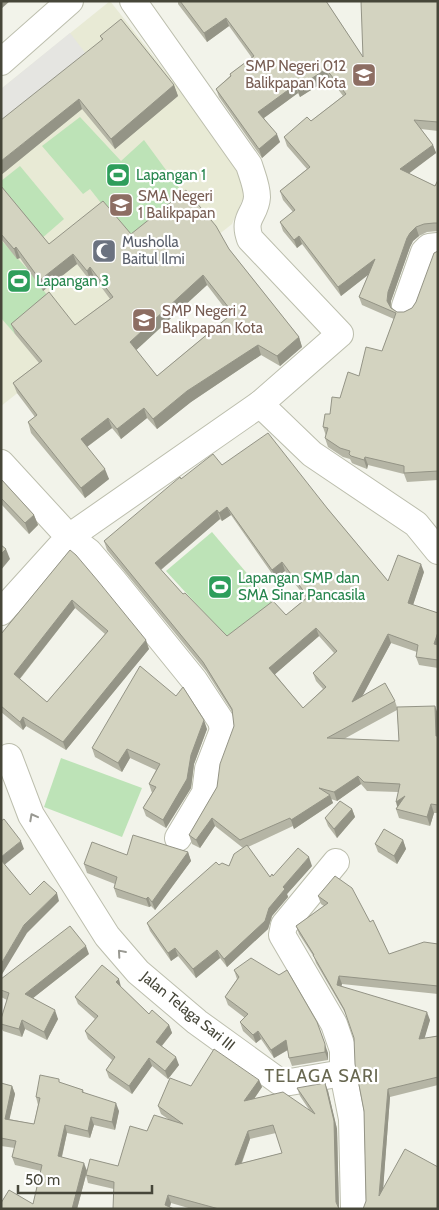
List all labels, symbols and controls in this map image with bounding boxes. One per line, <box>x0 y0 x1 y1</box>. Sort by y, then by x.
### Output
place label: SMP Negeri 012 Balikpapan Kota <box>245 57 347 92</box>
school or university icon: SMP Negeri 012 Balikpapan Kota <box>351 62 377 88</box>
sports icon: Lapangan 1 <box>105 162 131 188</box>
place label: Lapangan 1 <box>136 166 206 184</box>
place label: SMA Negeri 1 Balikpapan <box>138 187 215 222</box>
school or university icon: SMA Negeri 1 Balikpapan <box>108 192 134 218</box>
place label: Musholla Baitul Ilmi <box>122 233 185 268</box>
mosque icon: Musholla Baitul Ilmi <box>91 238 117 264</box>
sports icon: Lapangan 3 <box>6 268 32 294</box>
place label: Lapangan 3 <box>36 272 109 290</box>
place label: SMP Negeri 2 Balikpapan Kota <box>162 302 264 337</box>
school or university icon: SMP Negeri 2 Balikpapan Kota <box>131 307 157 333</box>
place label: Lapangan SMP dan SMA Sinar Pancasila <box>238 569 366 604</box>
sports icon: Lapangan SMP dan SMA Sinar Pancasila <box>207 574 233 600</box>
one-way arrow <box>29 813 39 822</box>
one-way arrow <box>118 949 127 958</box>
street label: Jalan Telaga Sari III <box>137 967 239 1054</box>
district label: TELAGA SARI <box>265 1065 379 1087</box>
scale bar <box>18 1162 151 1194</box>
text: 50 m <box>25 1171 60 1189</box>

